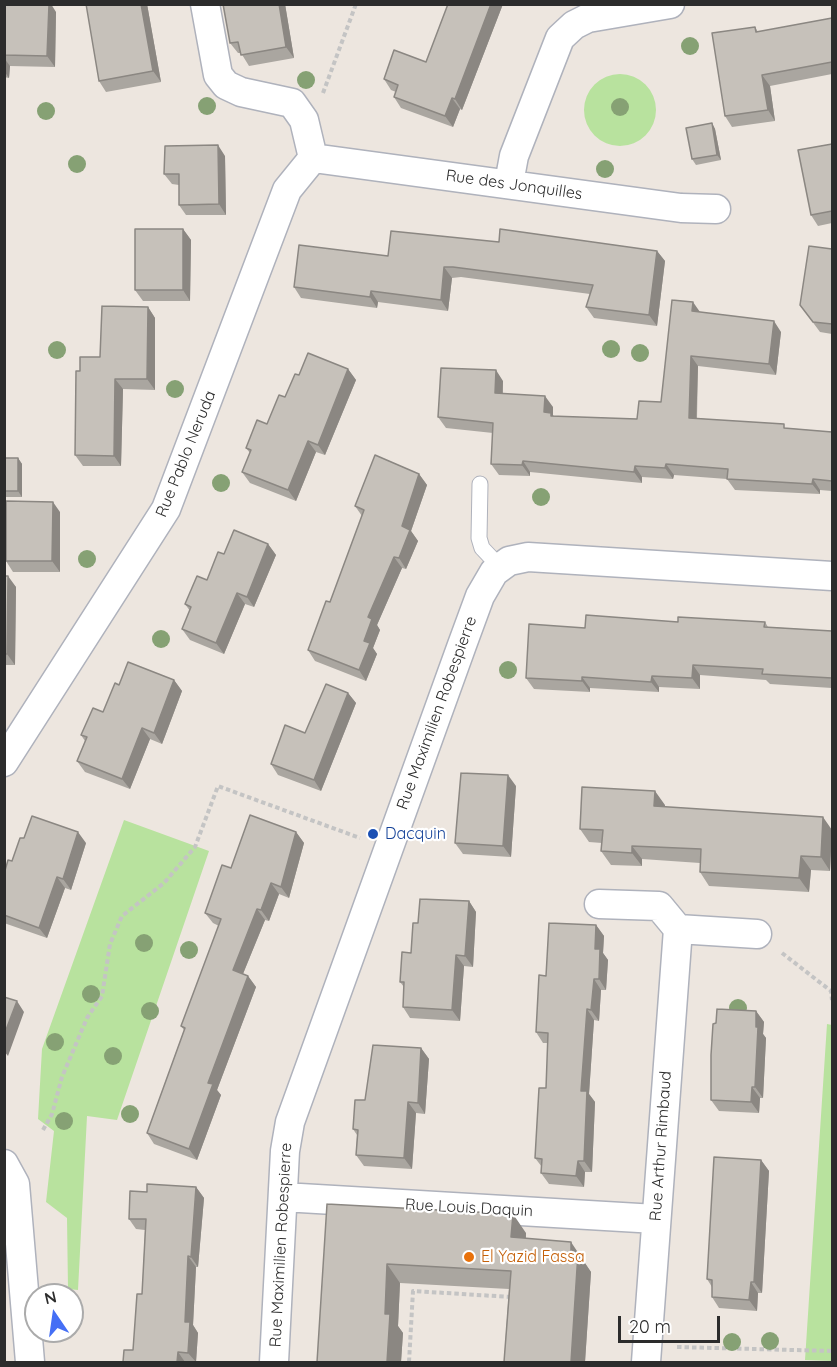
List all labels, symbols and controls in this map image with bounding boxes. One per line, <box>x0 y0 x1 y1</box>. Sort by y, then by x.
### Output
street label: Rue des Jonquilles <box>444 166 584 204</box>
street label: Rue Pablo Neruda <box>152 388 220 520</box>
street label: Rue Maximilien Robespierre <box>393 614 481 812</box>
place label: Dacquin <box>385 824 446 844</box>
marker: Dacquin <box>366 827 380 841</box>
street label: Rue Arthur Rimbaud <box>646 1070 676 1222</box>
street label: Rue Maximilien Robespierre <box>266 1142 296 1348</box>
street label: Rue Louis Daquin <box>404 1195 534 1221</box>
place label: El Yazid Fassa <box>481 1247 585 1267</box>
marker: El Yazid Fassa <box>462 1250 476 1264</box>
north arrow <box>24 1283 84 1343</box>
text: N <box>42 1286 58 1308</box>
scale bar <box>621 1304 723 1342</box>
text: 20 m <box>629 1315 671 1338</box>

